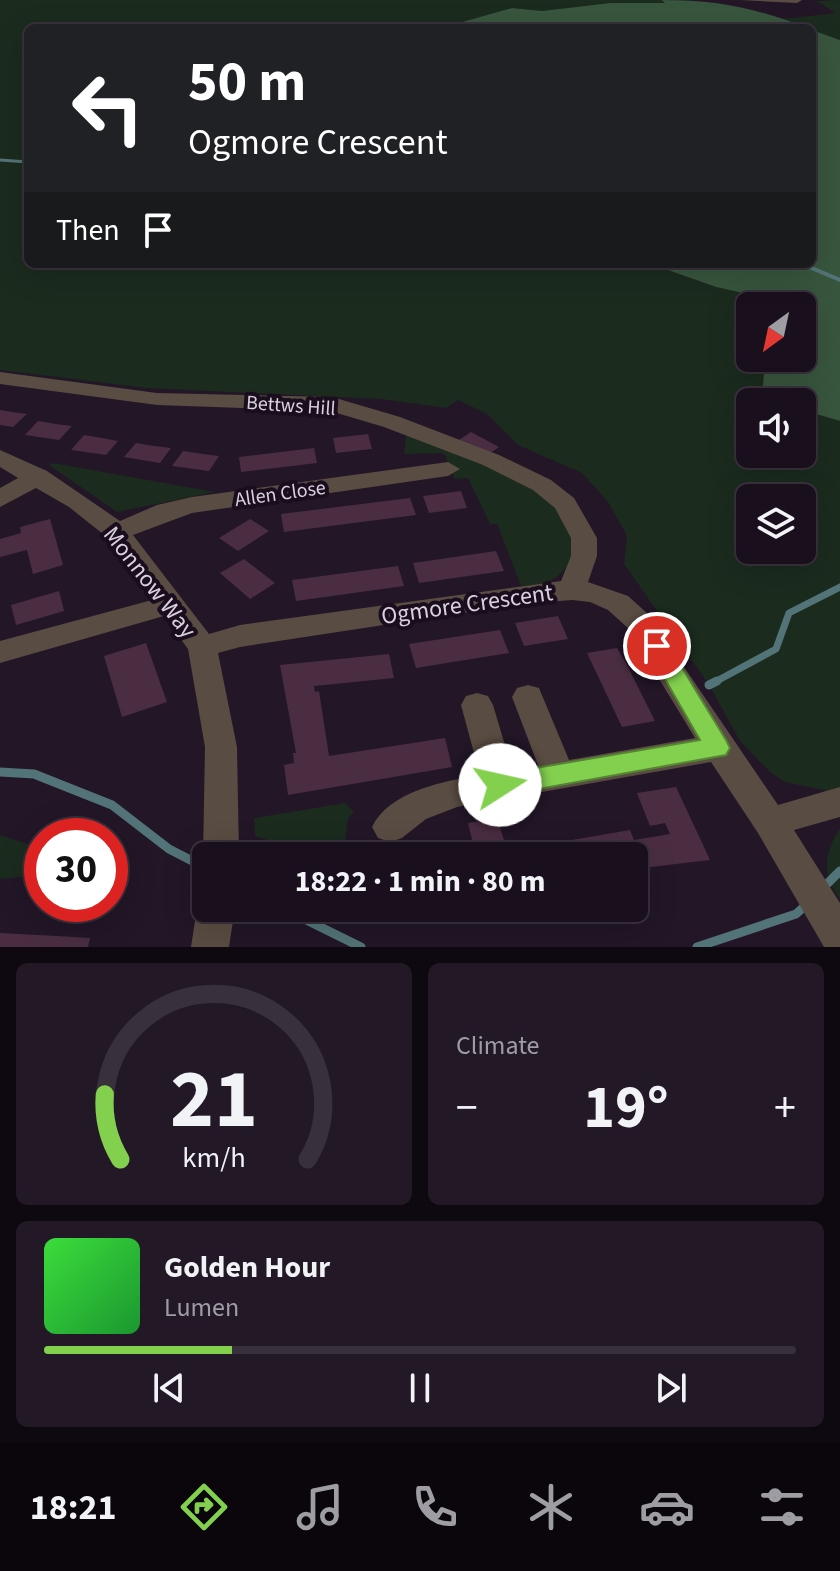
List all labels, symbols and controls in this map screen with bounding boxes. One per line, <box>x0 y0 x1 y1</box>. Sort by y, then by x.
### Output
text: 50 m <box>188 43 306 122</box>
icon: left <box>56 56 160 160</box>
text: Ogmore Crescent <box>188 117 448 168</box>
icon: arrive <box>136 208 180 252</box>
text: Then <box>56 209 120 252</box>
north arrow <box>736 292 816 372</box>
map controls <box>736 292 816 564</box>
button: sound <box>736 388 816 468</box>
street label: Bettws Hill <box>245 389 337 423</box>
street label: Allen Close <box>233 474 327 514</box>
button: layers <box>736 484 816 564</box>
street label: Monnow Way <box>95 519 204 646</box>
street label: Ogmore Crescent <box>379 575 555 634</box>
pin <box>623 612 691 680</box>
icon: arrive <box>635 624 679 668</box>
position arrow <box>458 743 542 827</box>
speed limit sign: 30 <box>24 818 128 922</box>
text: 18:22 · 1 min · 80 m <box>295 860 545 903</box>
text: Climate <box>456 1027 540 1064</box>
text: 21 <box>170 1041 258 1159</box>
text: 19° <box>583 1066 669 1151</box>
text: − <box>456 1077 478 1140</box>
text: + <box>774 1077 796 1140</box>
text: km/h <box>182 1138 246 1178</box>
text: Golden Hour <box>164 1246 330 1289</box>
text: Lumen <box>164 1289 239 1326</box>
icon: previous <box>147 1366 191 1410</box>
icon: pause <box>398 1366 442 1410</box>
icon: next <box>649 1366 693 1410</box>
icon: directions <box>176 1479 232 1535</box>
icon: music <box>292 1479 348 1535</box>
icon: phone <box>407 1479 463 1535</box>
icon: climate <box>523 1479 579 1535</box>
icon: car <box>639 1479 695 1535</box>
icon: filters <box>754 1479 810 1535</box>
text: 18:21 <box>30 1482 117 1533</box>

